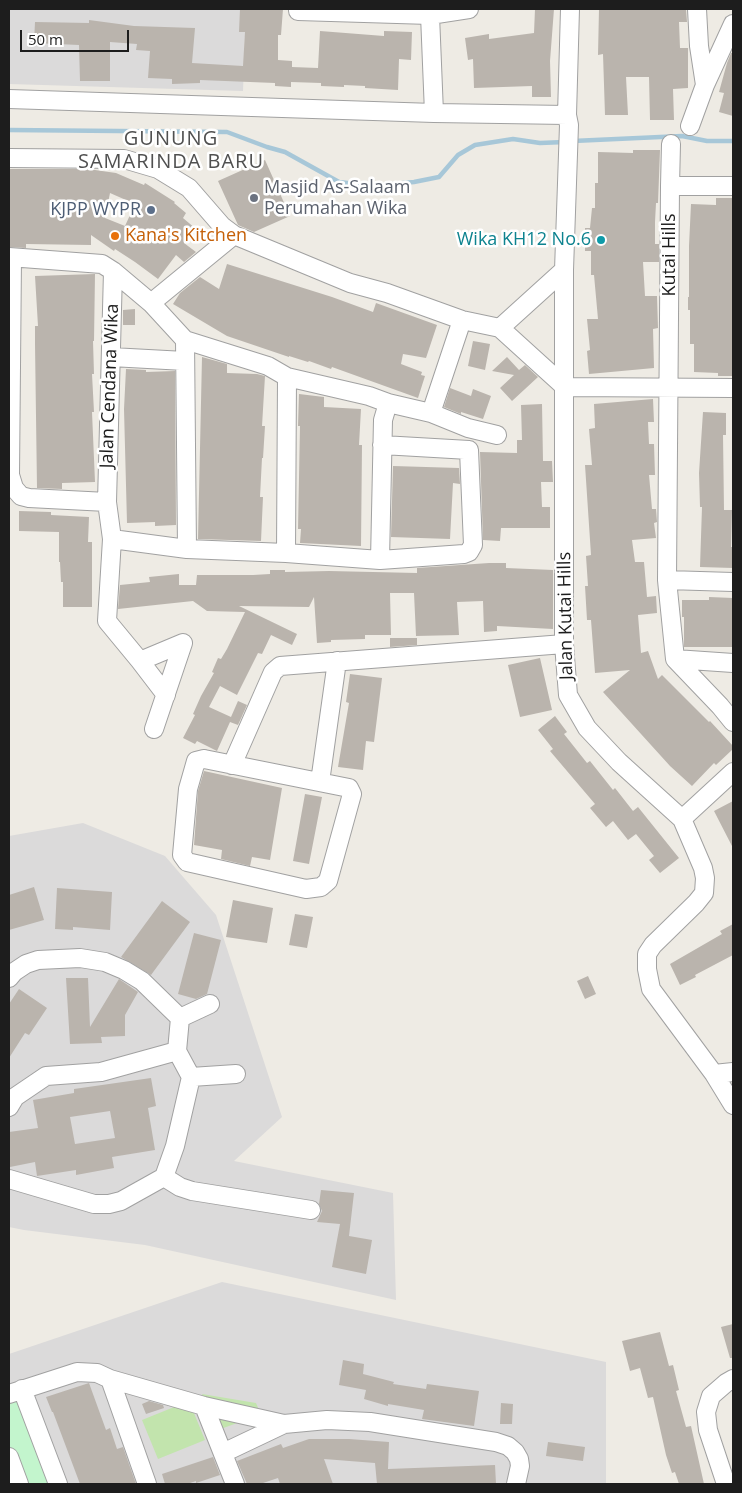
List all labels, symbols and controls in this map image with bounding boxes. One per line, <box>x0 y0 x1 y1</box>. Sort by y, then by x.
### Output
scale bar <box>22 20 131 52</box>
text: 50 m <box>28 29 63 49</box>
district label: GUNUNG SAMARINDA BARU <box>76 127 266 174</box>
place label: Masjid As-Salaam Perumahan Wika <box>264 177 410 220</box>
marker: Masjid As-Salaam Perumahan Wika <box>248 192 260 204</box>
place label: KJPP WYPR <box>50 199 141 221</box>
marker: KJPP WYPR <box>145 204 157 216</box>
street label: Kutai Hills <box>659 213 681 297</box>
place label: Kana's Kitchen <box>125 225 247 247</box>
place label: Wika KH12 No.6 <box>457 229 591 251</box>
marker: Kana's Kitchen <box>109 230 121 242</box>
marker: Wika KH12 No.6 <box>595 234 607 246</box>
street label: Jalan Cendana Wika <box>96 303 124 469</box>
street label: Jalan Kutai Hills <box>554 552 578 680</box>

